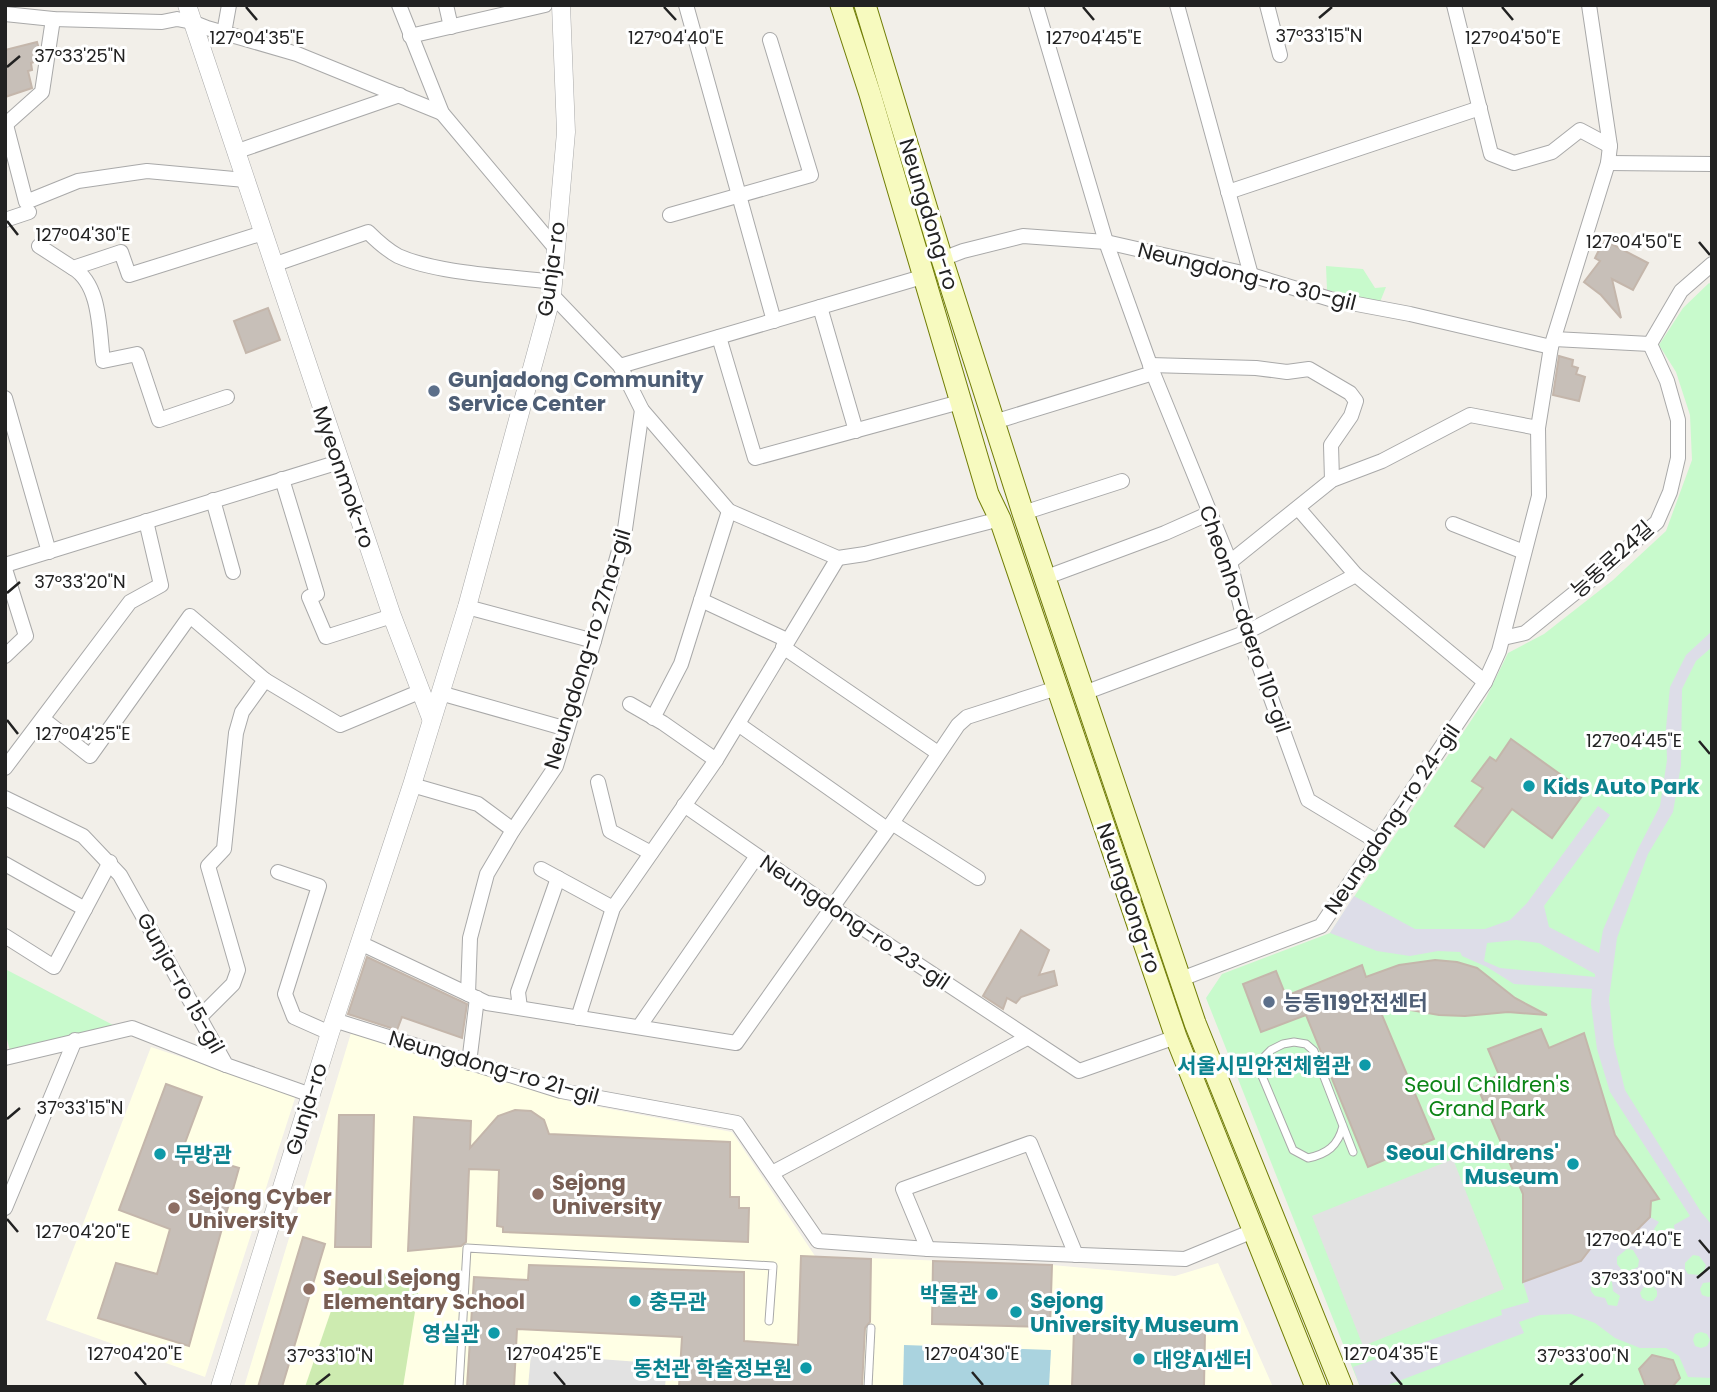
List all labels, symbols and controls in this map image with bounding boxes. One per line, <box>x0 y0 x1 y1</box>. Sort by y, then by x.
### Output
text: 37°33'15"N <box>1276 23 1362 48</box>
text: 127°04'35"E <box>209 25 305 50</box>
text: 127°04'40"E <box>628 25 724 50</box>
text: 127°04'45"E <box>1046 25 1142 50</box>
text: 127°04'50"E <box>1465 25 1561 50</box>
text: 37°33'25"N <box>34 43 126 68</box>
street label: Neungdong-ro <box>892 135 966 293</box>
street label: Gunja-ro <box>530 220 572 318</box>
text: 127°04'30"E <box>35 222 131 247</box>
text: 127°04'50"E <box>1586 229 1682 254</box>
street label: Neungdong-ro 30-gil <box>1135 235 1359 317</box>
place label: Gunjadong Community Service Center <box>448 365 704 418</box>
marker: Gunjadong Community Service Center <box>426 383 442 399</box>
street label: Myeonmok-ro <box>306 402 382 552</box>
street label: Cheonho-daero 110-gil <box>1192 501 1298 737</box>
street label: 능동로24길 <box>1564 514 1660 604</box>
street label: Neungdong-ro 27na-gil <box>537 525 637 773</box>
text: 37°33'20"N <box>34 569 126 594</box>
street label: Neungdong-ro 24-gil <box>1317 718 1467 920</box>
text: 127°04'25"E <box>36 721 130 746</box>
text: 127°04'45"E <box>1586 728 1682 753</box>
place label: Kids Auto Park <box>1543 772 1700 801</box>
marker: Kids Auto Park <box>1521 778 1537 794</box>
street label: Neungdong-ro <box>1090 819 1168 977</box>
street label: Neungdong-ro 23-gil <box>754 848 956 996</box>
street label: Gunja-ro 15-gil <box>130 907 232 1059</box>
place label: 능동119안전센터 <box>1283 988 1428 1017</box>
marker: 능동119안전센터 <box>1261 994 1277 1010</box>
street label: Neungdong-ro 21-gil <box>385 1023 603 1111</box>
place label: 서울시민안전체험관 <box>1177 1051 1351 1080</box>
marker: 서울시민안전체험관 <box>1357 1057 1373 1073</box>
street label: Gunja-ro <box>278 1059 334 1159</box>
park label: Seoul Children's Grand Park <box>1404 1070 1570 1123</box>
text: 37°33'15"N <box>37 1095 123 1120</box>
place label: Seoul Childrens' Museum <box>1386 1138 1559 1191</box>
place label: 무방관 <box>174 1140 232 1169</box>
marker: 무방관 <box>152 1146 168 1162</box>
marker: Seoul Childrens' Museum <box>1565 1156 1581 1172</box>
place label: Sejong University <box>552 1168 663 1221</box>
place label: Sejong Cyber University <box>188 1182 332 1235</box>
marker: Sejong University <box>530 1186 546 1202</box>
marker: Sejong Cyber University <box>166 1200 182 1216</box>
text: 127°04'20"E <box>36 1219 130 1244</box>
text: 127°04'40"E <box>1586 1227 1682 1252</box>
place label: Seoul Sejong Elementary School <box>323 1263 525 1316</box>
text: 37°33'00"N <box>1591 1266 1683 1291</box>
place label: 박물관 <box>920 1280 978 1309</box>
marker: Seoul Sejong Elementary School <box>301 1281 317 1297</box>
marker: 박물관 <box>984 1286 1000 1302</box>
place label: Sejong University Museum <box>1030 1286 1239 1339</box>
place label: 충무관 <box>649 1287 707 1316</box>
marker: 충무관 <box>627 1293 643 1309</box>
marker: Sejong University Museum <box>1008 1304 1024 1320</box>
place label: 영실관 <box>422 1319 480 1348</box>
marker: 영실관 <box>486 1325 502 1341</box>
text: 127°04'20"E <box>88 1341 182 1366</box>
text: 127°04'25"E <box>507 1341 601 1366</box>
text: 127°04'30"E <box>924 1341 1020 1366</box>
text: 127°04'35"E <box>1343 1341 1439 1366</box>
text: 37°33'10"N <box>287 1343 373 1368</box>
text: 37°33'00"N <box>1537 1343 1629 1368</box>
place label: 대양AI센터 <box>1153 1345 1252 1374</box>
marker: 대양AI센터 <box>1131 1351 1147 1367</box>
place label: 동천관 학술정보원 <box>633 1354 792 1383</box>
marker: 동천관 학술정보원 <box>798 1360 814 1376</box>

